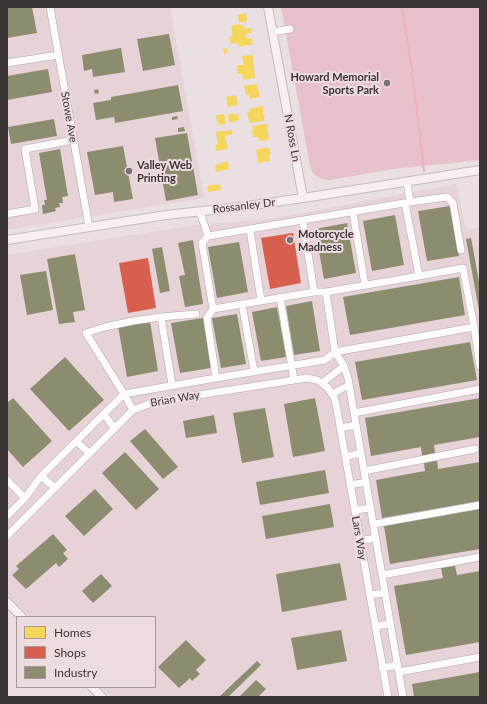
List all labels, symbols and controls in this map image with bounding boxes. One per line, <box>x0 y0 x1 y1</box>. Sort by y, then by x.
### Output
place label: Howard Memorial Sports Park <box>290 70 379 96</box>
marker: Howard Memorial Sports Park <box>382 78 392 88</box>
street label: Stowe Ave <box>58 91 80 143</box>
street label: N Ross Ln <box>281 113 303 163</box>
place label: Valley Web Printing <box>137 158 192 184</box>
marker: Valley Web Printing <box>124 166 134 176</box>
street label: Rossanley Dr <box>212 196 276 216</box>
place label: Motorcycle Madness <box>298 227 354 253</box>
marker: Motorcycle Madness <box>285 235 295 245</box>
street label: Brian Way <box>149 388 201 410</box>
street label: Lars Way <box>349 515 369 561</box>
legend <box>16 616 156 688</box>
text: Homes <box>54 625 91 640</box>
text: Shops <box>54 645 86 660</box>
text: Industry <box>54 665 97 680</box>

